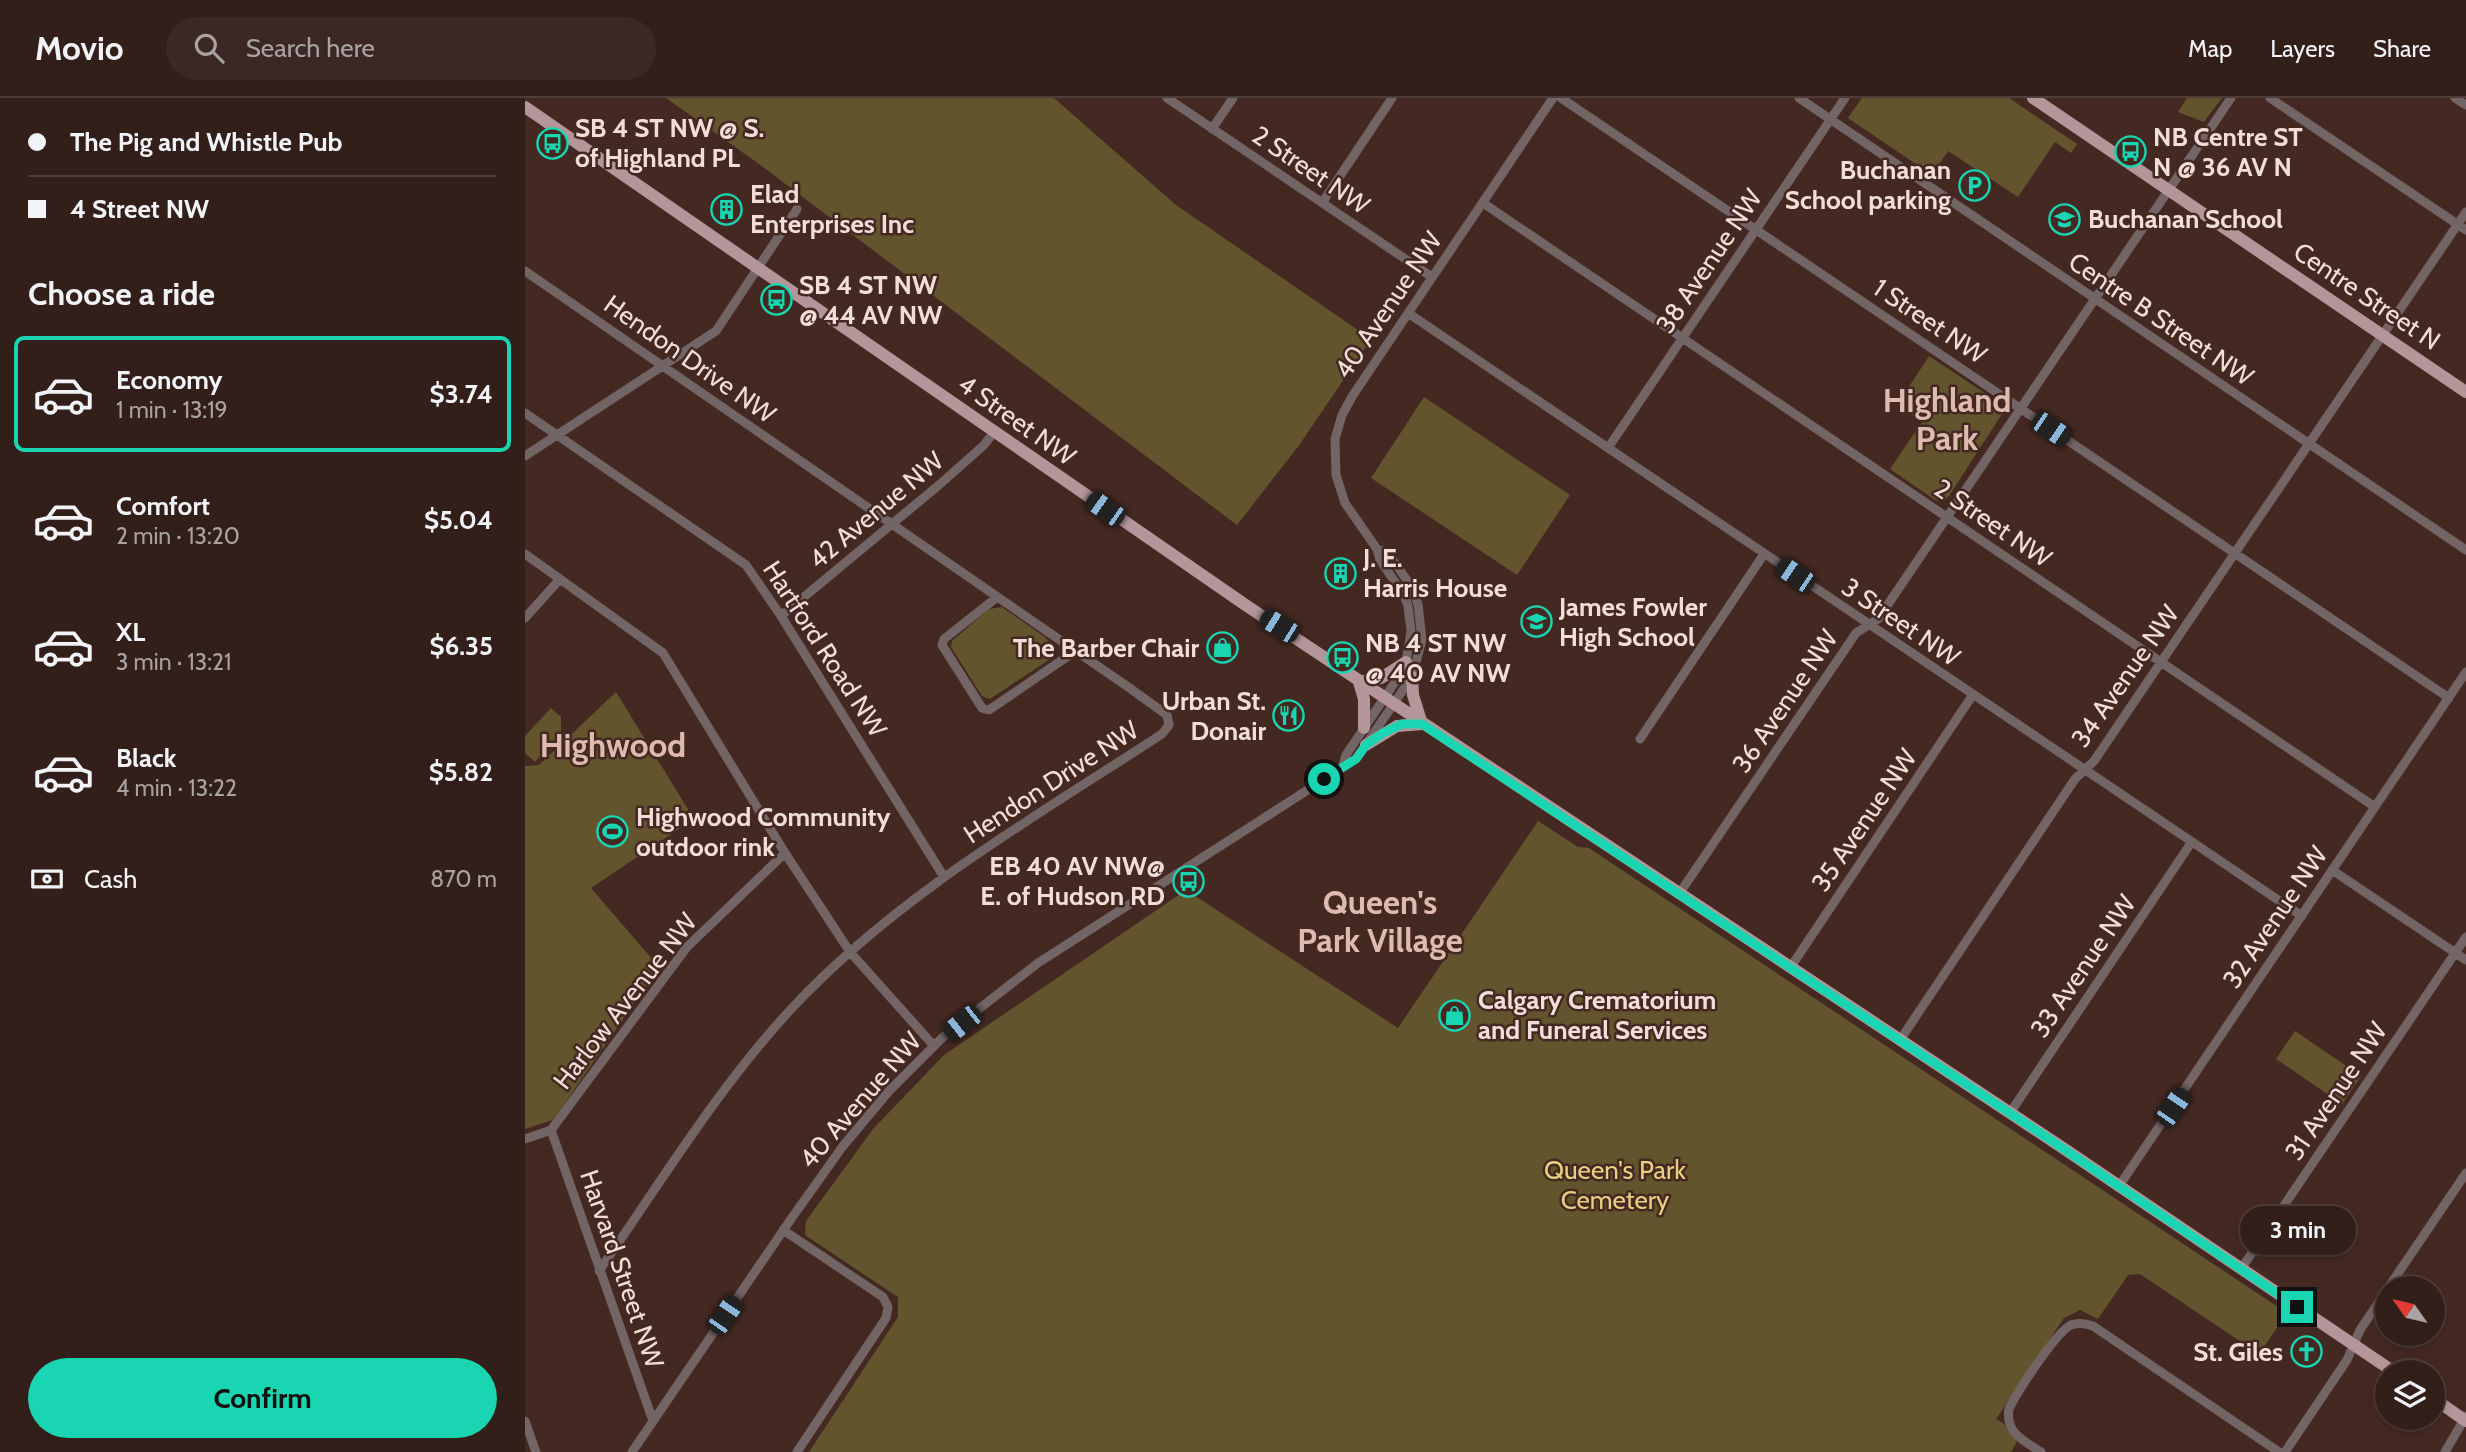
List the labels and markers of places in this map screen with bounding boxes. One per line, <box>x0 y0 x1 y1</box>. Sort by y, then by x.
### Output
place label: SB 4 ST NW @ S. of Highland PL <box>575 112 764 174</box>
place label: NB Centre ST N @ 36 AV N <box>2153 121 2303 183</box>
bus stop icon: SB 4 ST NW @ S. of Highland PL <box>535 126 569 160</box>
bus stop icon: NB Centre ST N @ 36 AV N <box>2113 135 2147 169</box>
place label: Buchanan School parking <box>1785 154 1951 216</box>
parking icon: Buchanan School parking <box>1957 168 1991 202</box>
place label: Elad Enterprises Inc <box>750 178 914 240</box>
building icon: Elad Enterprises Inc <box>710 192 744 226</box>
school or university icon: Buchanan School <box>2048 202 2082 236</box>
place label: Buchanan School <box>2088 203 2283 235</box>
place label: SB 4 ST NW @ 44 AV NW <box>799 269 942 331</box>
bus stop icon: SB 4 ST NW @ 44 AV NW <box>759 283 793 317</box>
place label: J. E. Harris House <box>1362 542 1507 604</box>
building icon: J. E. Harris House <box>1323 556 1357 590</box>
place label: James Fowler High School <box>1558 591 1707 653</box>
school or university icon: James Fowler High School <box>1519 605 1553 639</box>
place label: NB 4 ST NW @ 40 AV NW <box>1365 627 1510 689</box>
shop icon: The Barber Chair <box>1205 631 1239 665</box>
place label: The Barber Chair <box>1013 632 1199 664</box>
bus stop icon: NB 4 ST NW @ 40 AV NW <box>1325 641 1359 675</box>
place label: Urban St. Donair <box>1162 685 1266 747</box>
restaurant icon: Urban St. Donair <box>1272 699 1306 733</box>
place label: Highwood Community outdoor rink <box>636 801 891 863</box>
sports icon: Highwood Community outdoor rink <box>596 815 630 849</box>
place label: EB 40 AV NW@ E. of Hudson RD <box>980 850 1165 912</box>
bus stop icon: EB 40 AV NW@ E. of Hudson RD <box>1171 864 1205 898</box>
place label: Calgary Crematorium and Funeral Services <box>1478 984 1716 1046</box>
shop icon: Calgary Crematorium and Funeral Services <box>1438 998 1472 1032</box>
church icon: St. Giles <box>2289 1335 2323 1369</box>
place label: St. Giles <box>2193 1336 2283 1368</box>

